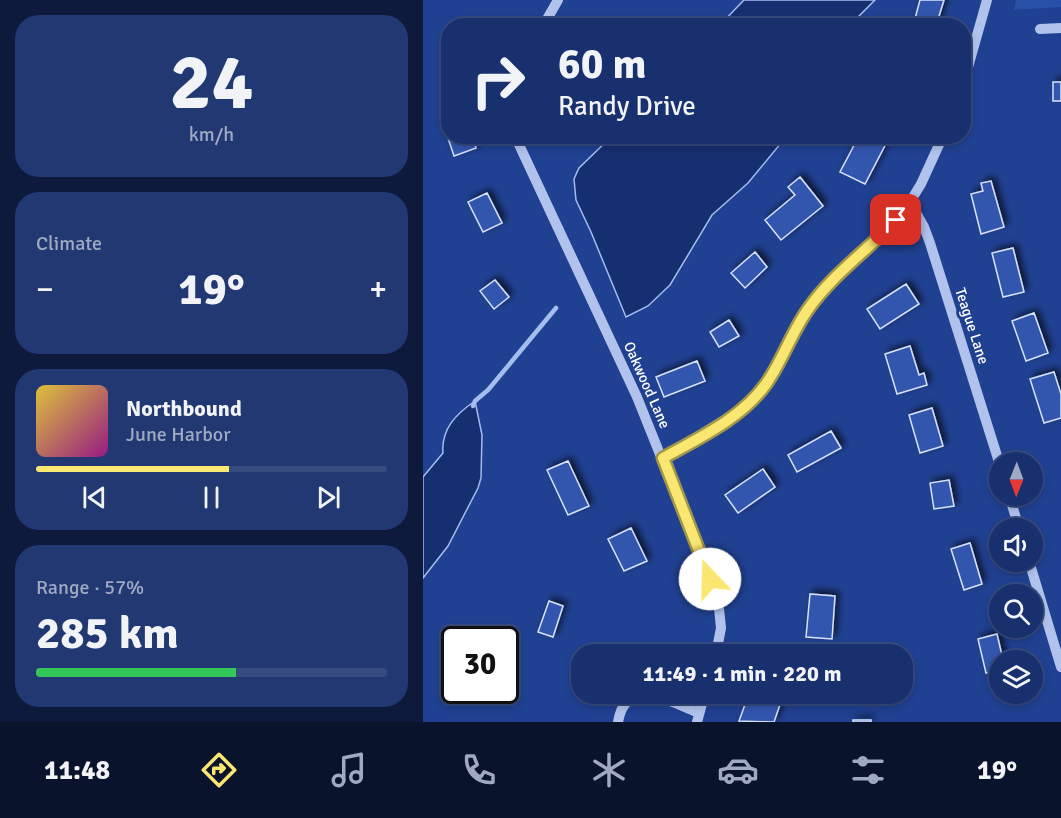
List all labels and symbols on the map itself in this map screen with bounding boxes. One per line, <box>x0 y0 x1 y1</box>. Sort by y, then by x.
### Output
pin <box>870 194 921 245</box>
street label: Teague Lane <box>951 286 993 366</box>
street label: Oakwood Lane <box>620 339 674 431</box>
north arrow <box>989 452 1043 506</box>
position arrow <box>678 547 742 611</box>
speed limit sign: 30 <box>441 626 519 704</box>

